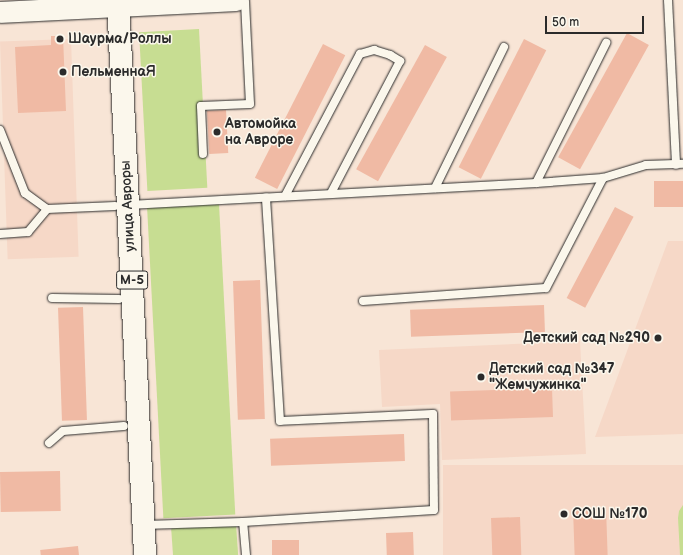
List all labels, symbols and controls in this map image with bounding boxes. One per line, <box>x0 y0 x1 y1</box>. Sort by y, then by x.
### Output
scale bar <box>547 8 646 34</box>
text: 50 m <box>552 15 579 30</box>
place label: Шаурма/Роллы <box>68 31 172 47</box>
marker: Шаурма/Роллы <box>55 34 65 44</box>
place label: ПельменнаЯ <box>71 64 156 80</box>
marker: ПельменнаЯ <box>58 67 68 77</box>
place label: Автомойка на Авроре <box>225 116 296 148</box>
marker: Автомойка на Авроре <box>212 127 222 137</box>
street label: улица Авроры <box>117 160 139 252</box>
road number: М-5 <box>116 269 148 291</box>
place label: Детский сад №290 <box>523 330 650 346</box>
marker: Детский сад №290 <box>653 333 663 343</box>
place label: Детский сад №347 "Жемчужинка" <box>489 361 615 394</box>
marker: Детский сад №347 "Жемчужинка" <box>476 372 486 382</box>
place label: СОШ №170 <box>572 506 647 522</box>
marker: СОШ №170 <box>559 509 569 519</box>

